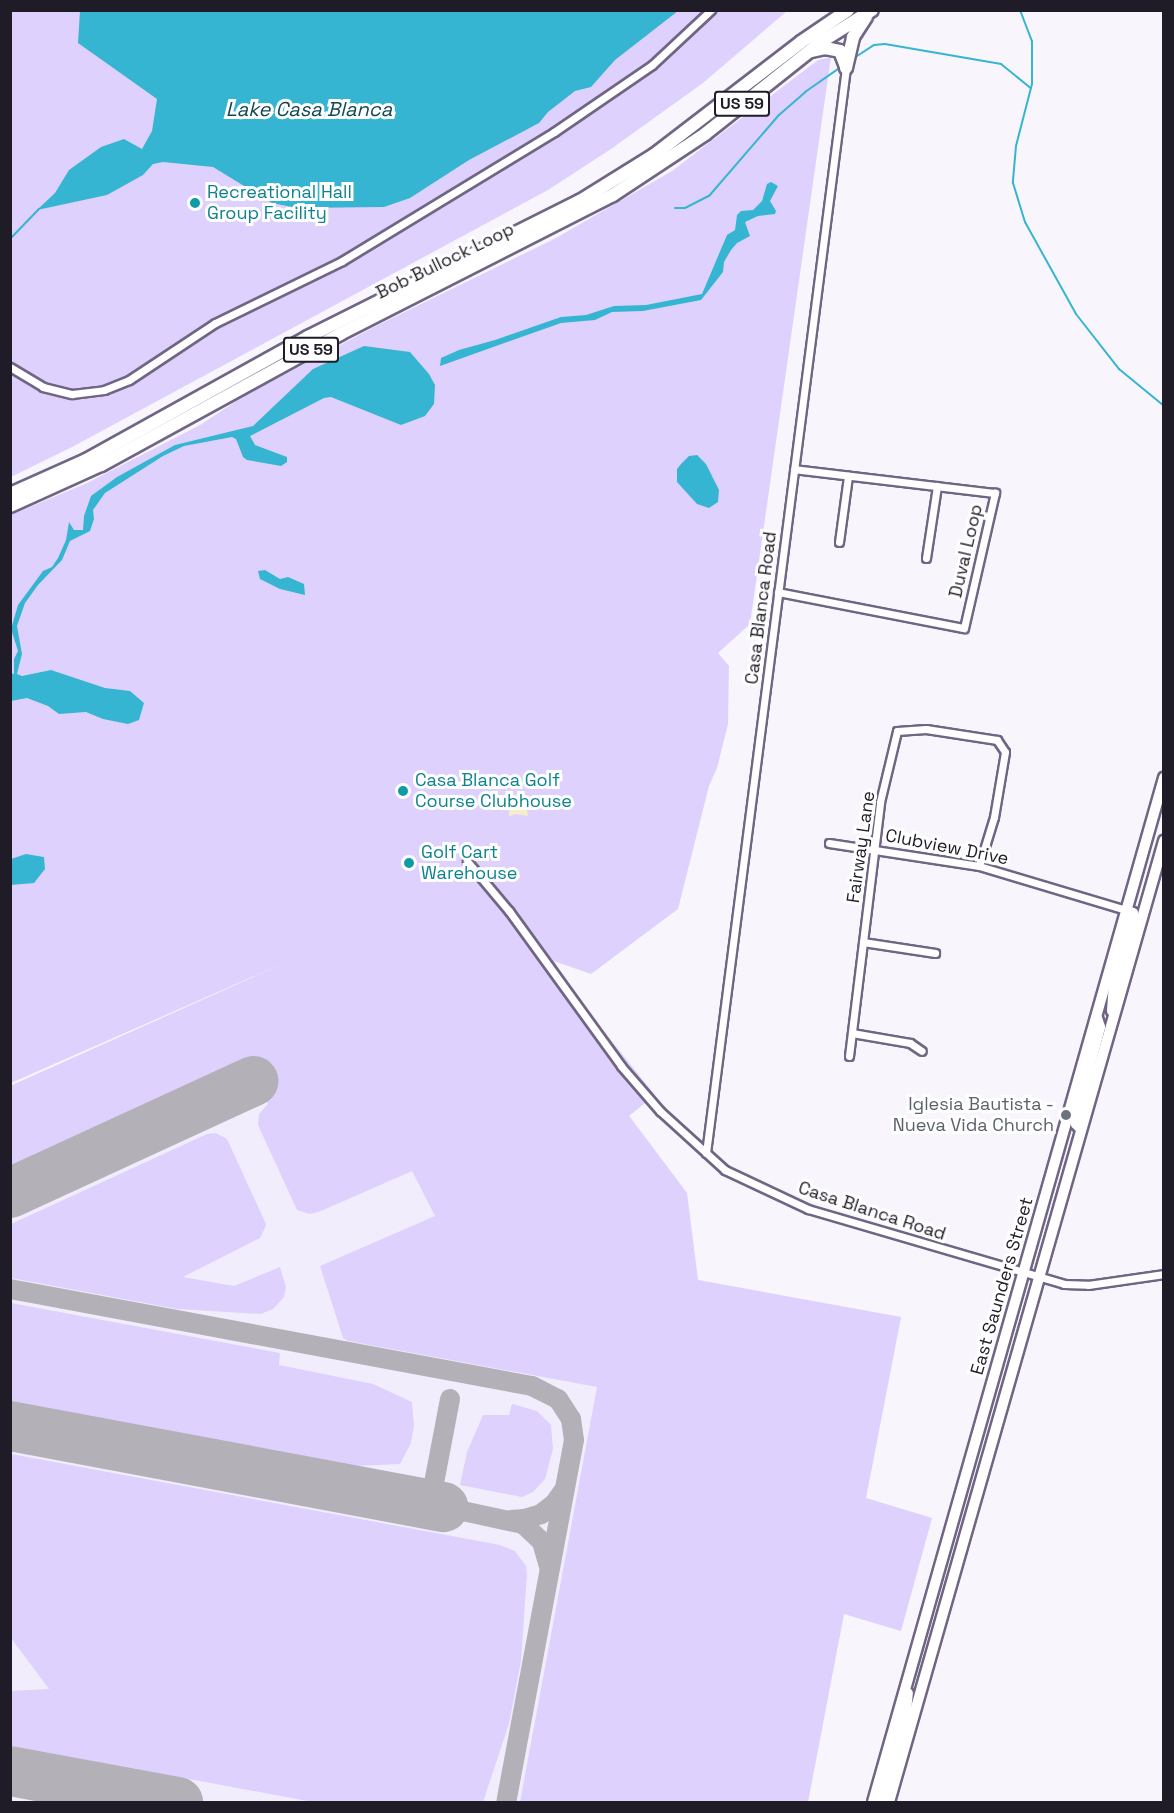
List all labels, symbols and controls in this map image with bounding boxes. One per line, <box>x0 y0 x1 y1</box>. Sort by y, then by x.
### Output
road number: US 59 <box>714 91 771 117</box>
water label: Lake Casa Blanca <box>226 97 392 121</box>
place label: Recreational Hall Group Facility <box>207 182 352 224</box>
marker: Recreational Hall Group Facility <box>188 196 202 210</box>
street label: Bob Bullock Loop <box>373 218 517 304</box>
road number: US 59 <box>282 337 340 363</box>
street label: Duval Loop <box>945 502 987 600</box>
street label: Casa Blanca Road <box>741 530 781 686</box>
place label: Casa Blanca Golf Course Clubhouse <box>415 770 572 812</box>
marker: Casa Blanca Golf Course Clubhouse <box>396 784 410 798</box>
street label: Fairway Lane <box>842 790 880 904</box>
street label: Clubview Drive <box>884 824 1010 870</box>
place label: Golf Cart Warehouse <box>421 842 517 884</box>
marker: Golf Cart Warehouse <box>402 856 416 870</box>
place label: Iglesia Bautista - Nueva Vida Church <box>893 1094 1054 1136</box>
marker: Iglesia Bautista - Nueva Vida Church <box>1059 1108 1073 1122</box>
street label: Casa Blanca Road <box>796 1177 948 1245</box>
street label: East Saunders Street <box>966 1195 1038 1377</box>

